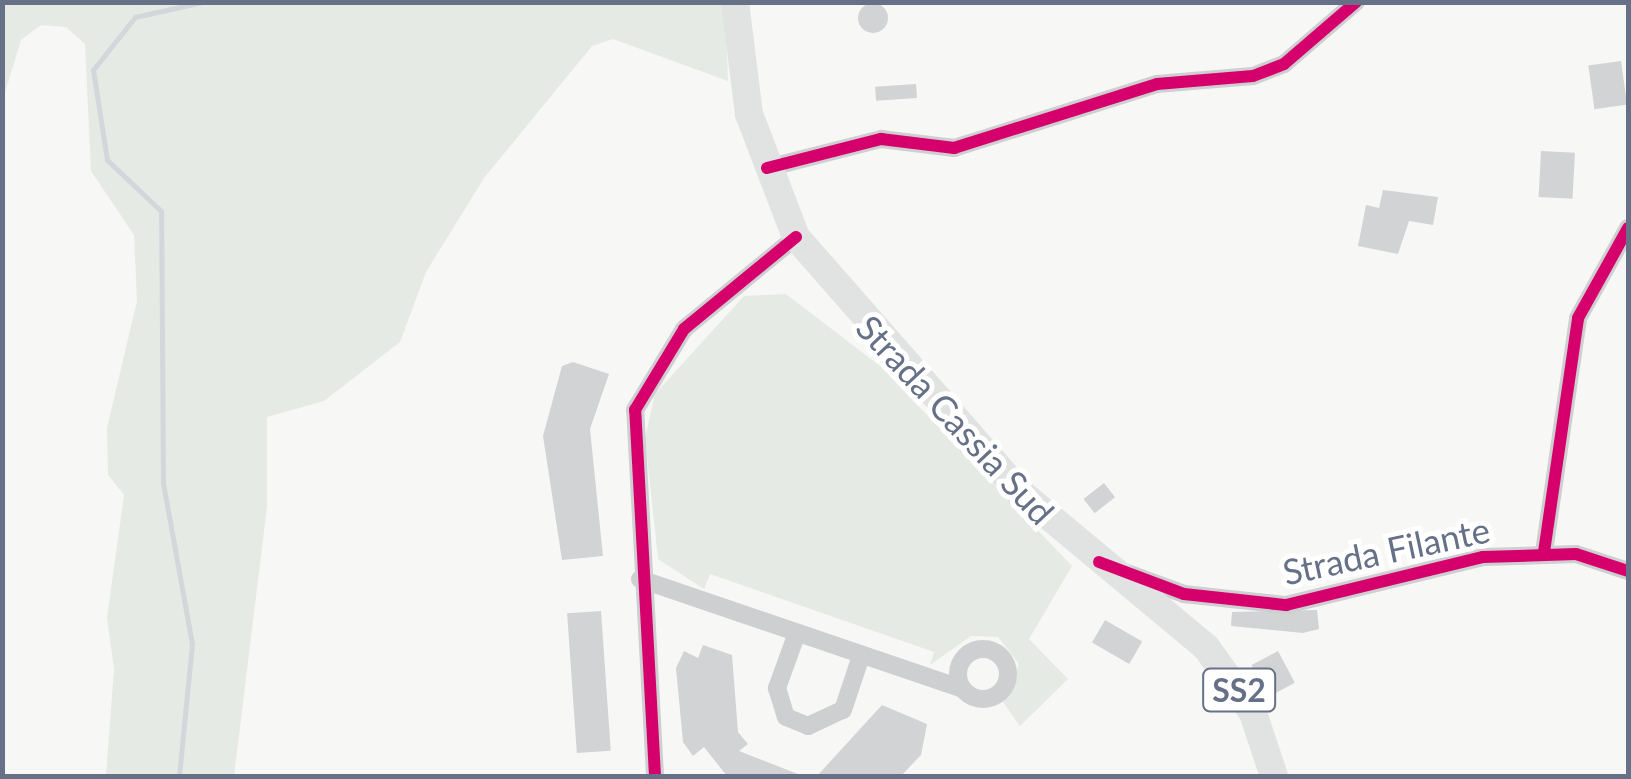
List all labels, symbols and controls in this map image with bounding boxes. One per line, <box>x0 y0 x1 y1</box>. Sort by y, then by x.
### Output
street label: Strada Cassia Sud <box>849 306 1063 532</box>
street label: Strada Filante <box>1279 508 1493 592</box>
road number: SS2 <box>1202 663 1276 717</box>

